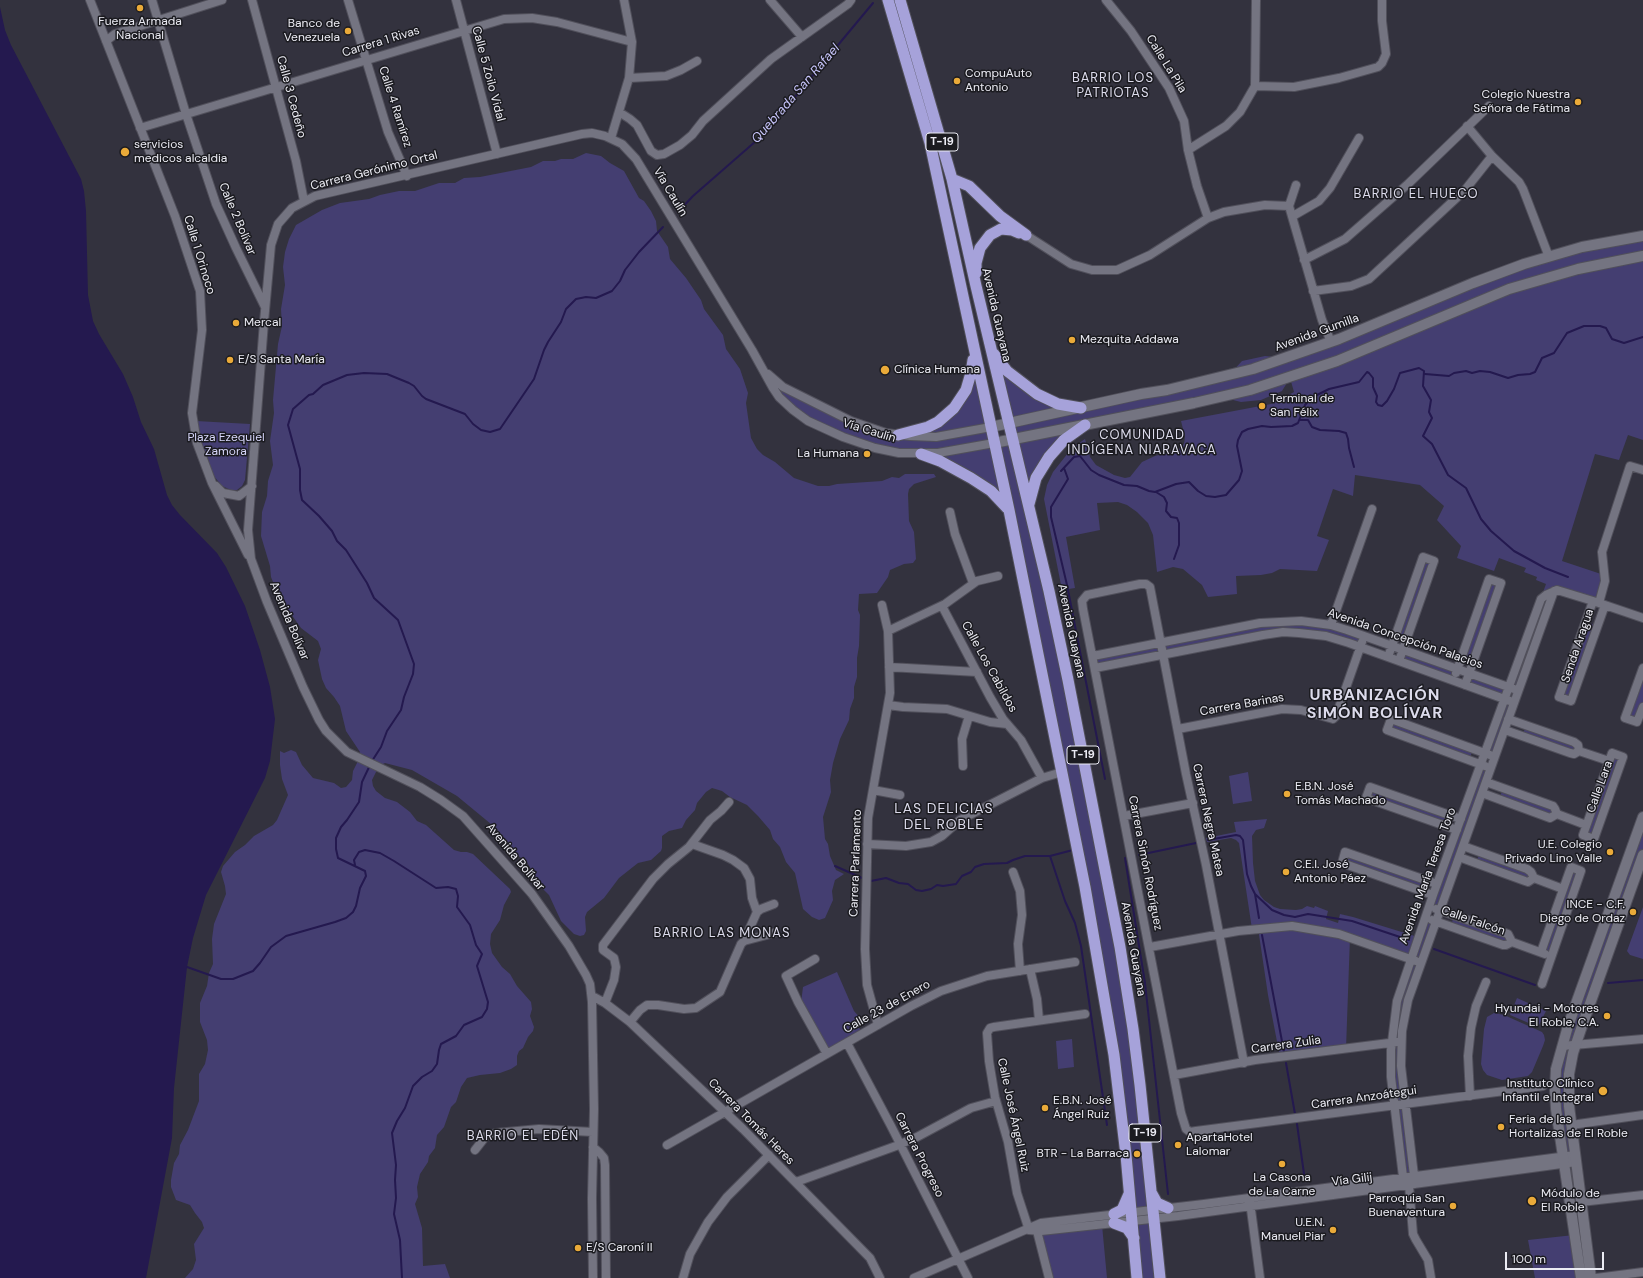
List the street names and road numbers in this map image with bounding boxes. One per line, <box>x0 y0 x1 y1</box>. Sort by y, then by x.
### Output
street label: Carrera 1 Rivas <box>341 23 421 61</box>
street label: Calle 5 Zoilo Vidal <box>468 25 508 123</box>
street label: Calle La Pila <box>1143 32 1189 96</box>
street label: Calle 3 Cedeño <box>273 54 309 140</box>
street label: Calle 4 Ramírez <box>375 65 415 149</box>
road number: T-19 <box>926 133 958 151</box>
street label: Carrera Gerónimo Ortal <box>309 148 439 194</box>
street label: Vía Caulín <box>650 165 690 219</box>
street label: Calle 2 Bolívar <box>215 181 259 257</box>
street label: Calle 1 Orinoco <box>180 214 218 296</box>
street label: Avenida Guayana <box>978 267 1014 363</box>
street label: Avenida Gumilla <box>1273 311 1361 355</box>
street label: Vía Caulín <box>841 416 897 446</box>
street label: Avenida Bolívar <box>266 580 312 662</box>
street label: Avenida Guayana <box>1054 583 1088 679</box>
street label: Avenida Concepción Palacios <box>1325 606 1485 672</box>
street label: Senda Aragua <box>1559 607 1597 685</box>
street label: Calle Los Cabildos <box>958 619 1020 715</box>
street label: Carrera Barinas <box>1199 691 1285 719</box>
road number: T-19 <box>1067 746 1099 764</box>
street label: Calle Lara <box>1584 759 1616 815</box>
street label: Carrera Negra Matea <box>1189 762 1227 878</box>
street label: Carrera Simón Rodríguez <box>1125 794 1165 932</box>
street label: Avenida María Teresa Toro <box>1397 806 1459 946</box>
street label: Carrera Parlamento <box>847 809 865 917</box>
street label: Avenida Bolívar <box>483 820 547 894</box>
street label: Avenida Guayana <box>1118 901 1148 997</box>
street label: Calle Falcón <box>1439 903 1507 939</box>
street label: Calle 23 de Enero <box>841 977 933 1037</box>
street label: Carrera Zulia <box>1250 1033 1322 1057</box>
street label: Calle José Ángel Ruiz <box>994 1057 1032 1173</box>
street label: Carrera Tomás Heres <box>705 1076 797 1168</box>
street label: Carrera Anzoátegui <box>1310 1083 1418 1113</box>
street label: Carrera Progreso <box>891 1110 947 1200</box>
road number: T-19 <box>1129 1124 1161 1142</box>
street label: Vía Gilij <box>1331 1170 1373 1190</box>

